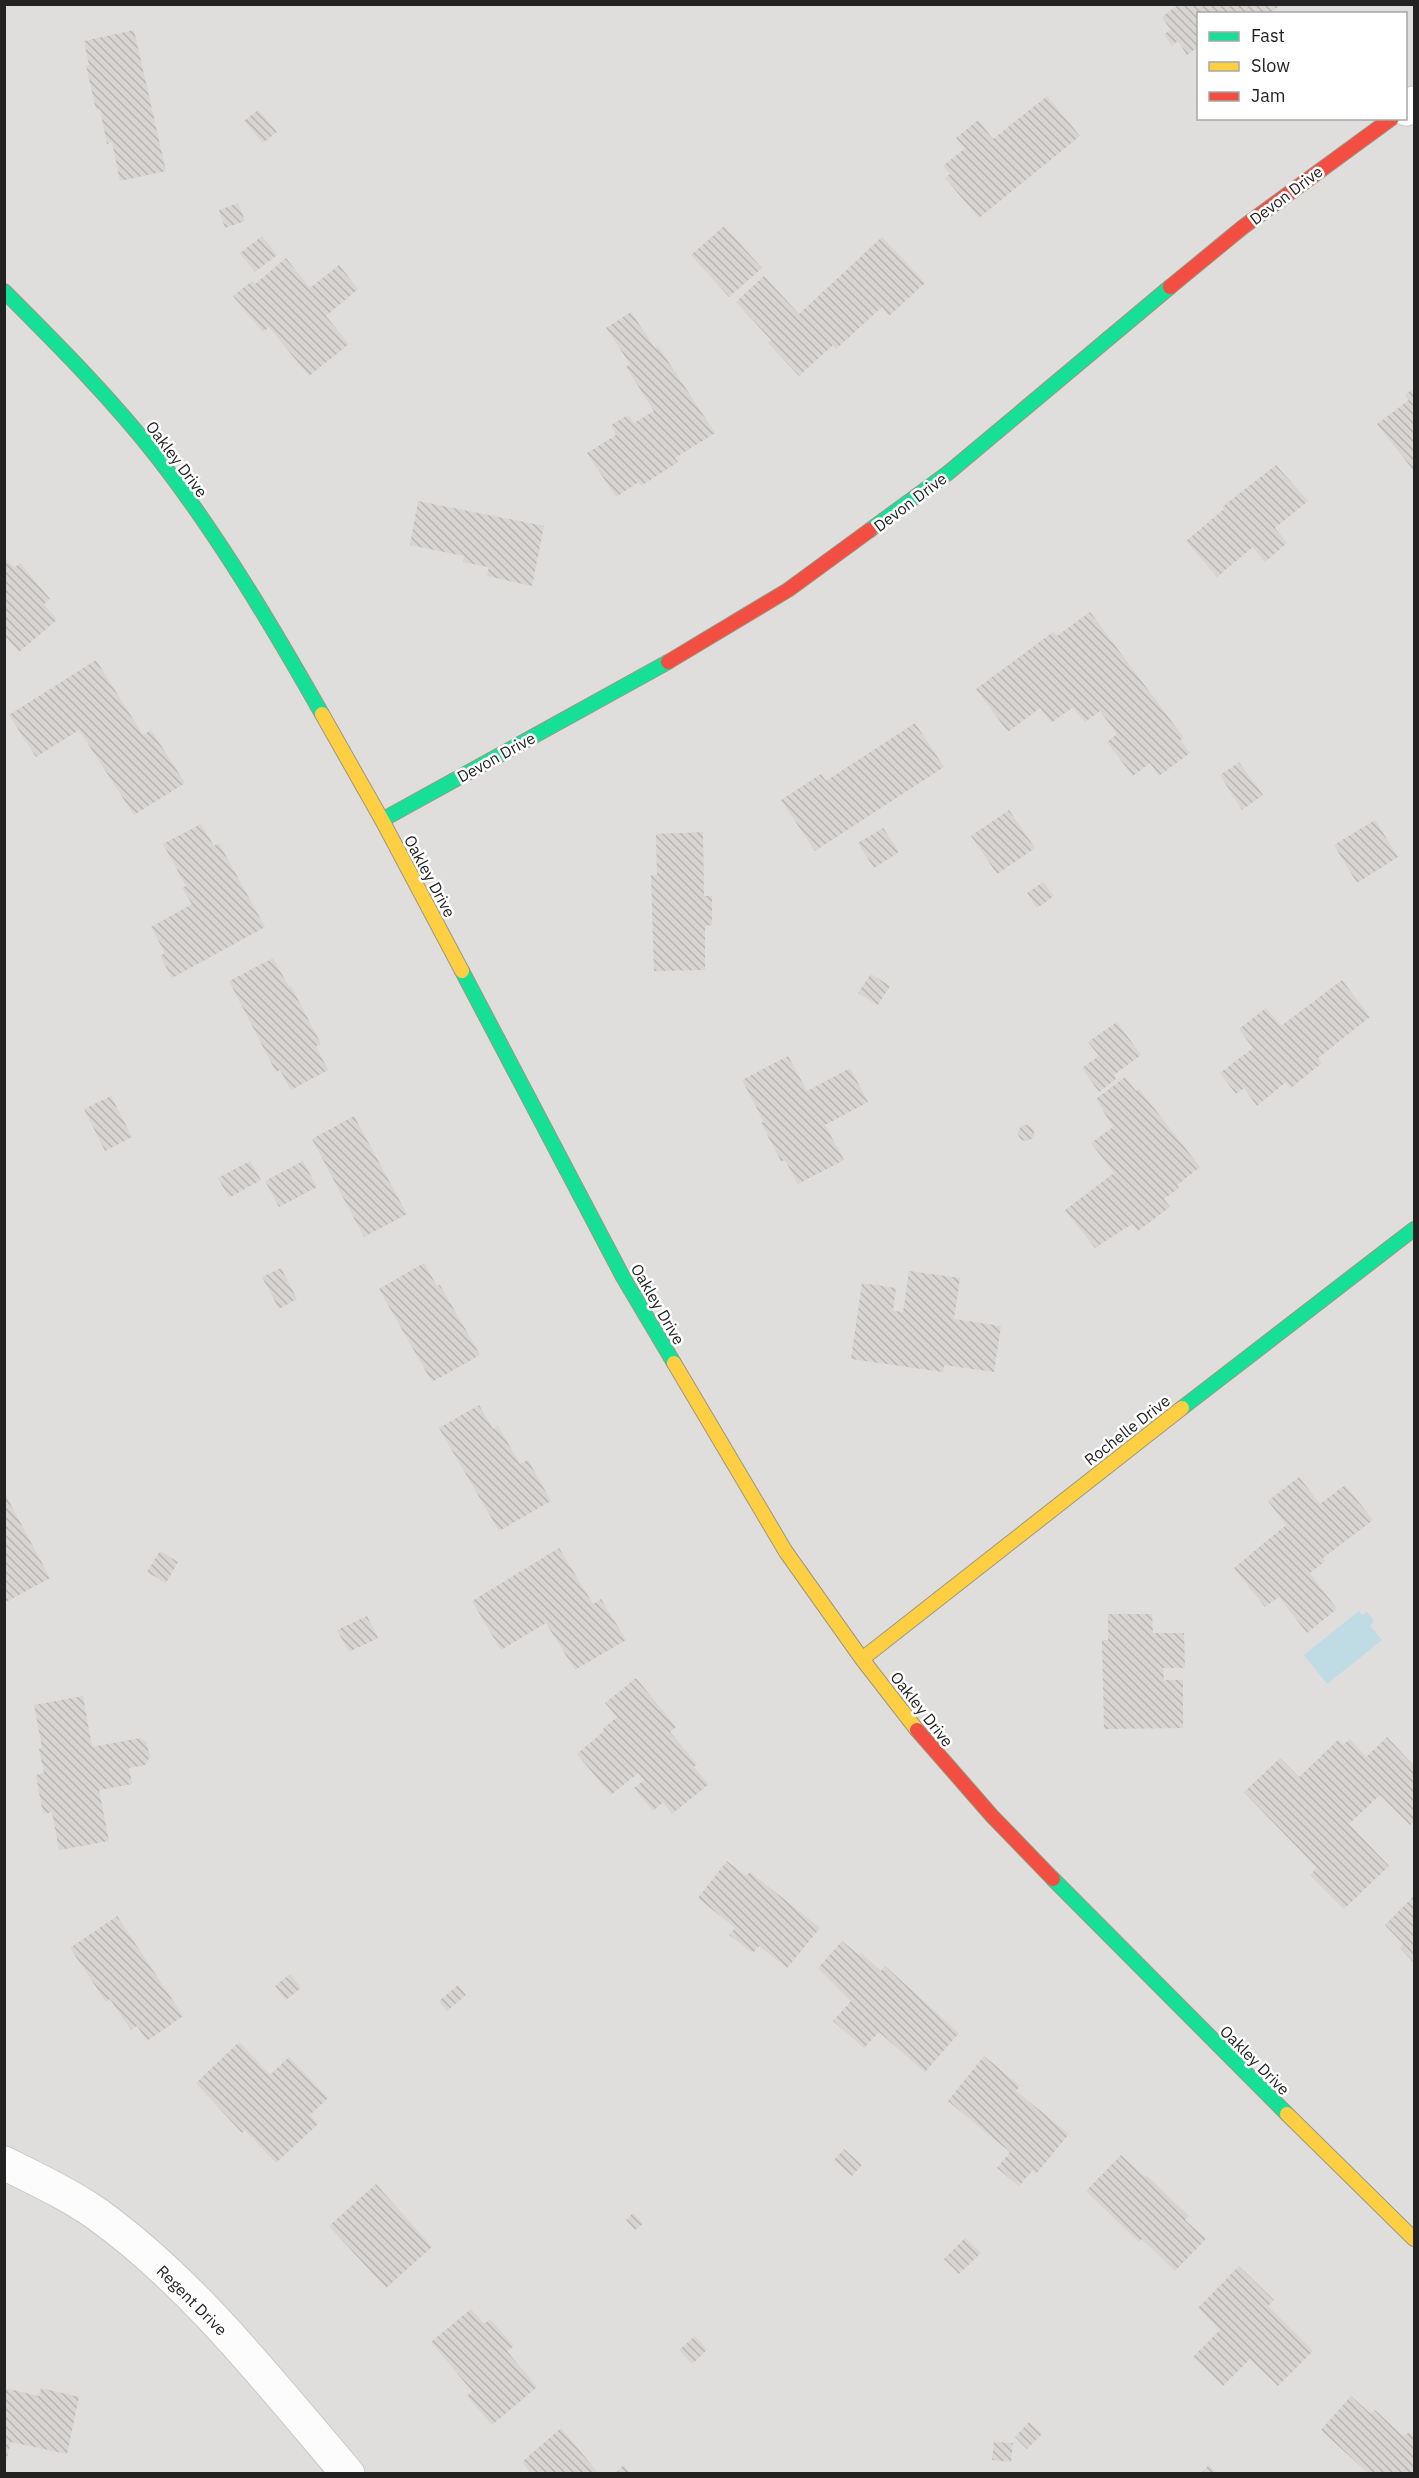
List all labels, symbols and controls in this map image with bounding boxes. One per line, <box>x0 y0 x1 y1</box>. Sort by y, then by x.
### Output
legend <box>1197 12 1407 120</box>
text: Fast <box>1251 24 1285 47</box>
text: Slow <box>1251 54 1290 77</box>
text: Jam <box>1251 84 1286 107</box>
street label: Devon Drive <box>1246 161 1327 229</box>
street label: Oakley Drive <box>142 417 212 501</box>
street label: Devon Drive <box>870 468 951 536</box>
street label: Devon Drive <box>453 727 539 787</box>
street label: Oakley Drive <box>400 831 460 921</box>
street label: Oakley Drive <box>627 1260 689 1348</box>
street label: Rochelle Drive <box>1080 1390 1174 1470</box>
street label: Oakley Drive <box>886 1667 958 1751</box>
street label: Oakley Drive <box>1216 2021 1294 2099</box>
street label: Regent Drive <box>153 2261 232 2340</box>

